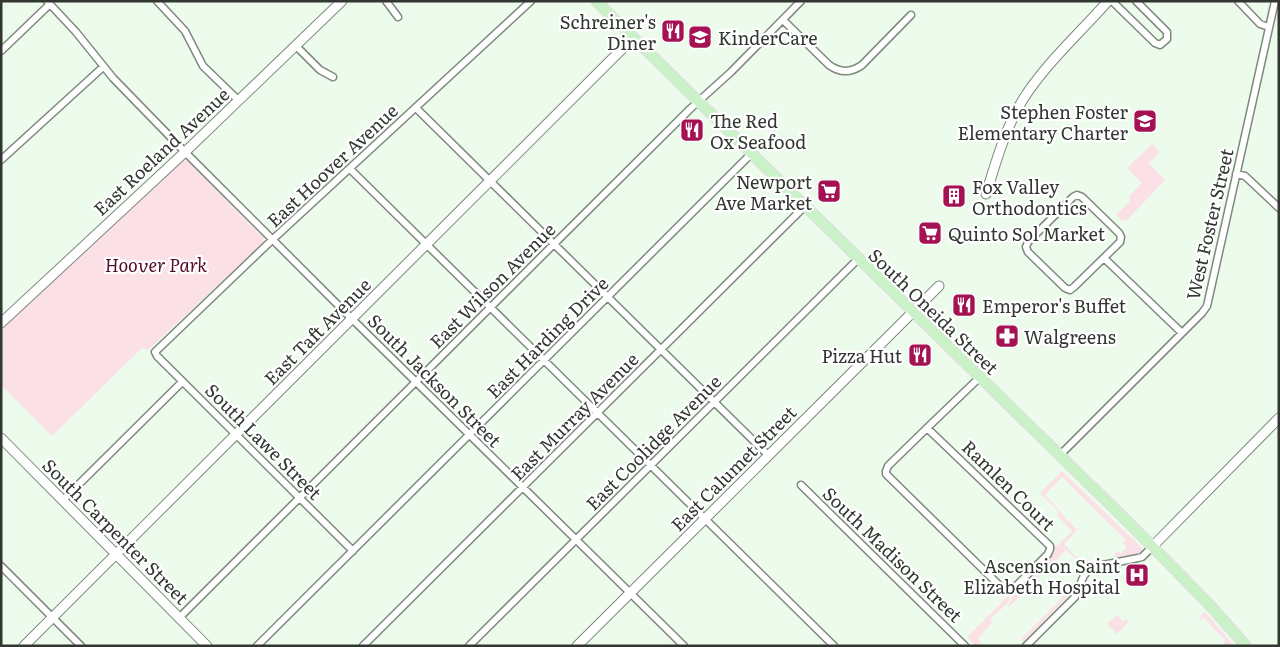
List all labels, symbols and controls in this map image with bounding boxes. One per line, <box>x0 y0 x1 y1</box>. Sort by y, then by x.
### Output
place label: Schreiner's Diner <box>560 8 656 56</box>
restaurant icon: Schreiner's Diner <box>660 18 686 44</box>
school or university icon: KinderCare <box>687 24 713 50</box>
place label: KinderCare <box>718 24 818 51</box>
street label: East Roeland Avenue <box>87 81 235 221</box>
street label: East Hoover Avenue <box>261 97 403 233</box>
place label: Stephen Foster Elementary Charter <box>957 98 1128 146</box>
place label: The Red Ox Seafood <box>710 107 806 155</box>
school or university icon: Stephen Foster Elementary Charter <box>1132 108 1158 134</box>
restaurant icon: The Red Ox Seafood <box>679 117 705 143</box>
street label: West Foster Street <box>1178 145 1240 302</box>
place label: Newport Ave Market <box>715 168 813 216</box>
place label: Fox Valley Orthodontics <box>972 173 1087 221</box>
supermarket icon: Newport Ave Market <box>816 178 842 204</box>
building icon: Fox Valley Orthodontics <box>941 183 967 209</box>
street label: East Wilson Avenue <box>423 216 561 354</box>
supermarket icon: Quinto Sol Market <box>917 220 943 246</box>
place label: Quinto Sol Market <box>948 220 1106 247</box>
street label: South Oneida Street <box>863 242 1006 381</box>
park label: Hoover Park <box>105 251 207 278</box>
street label: East Harding Drive <box>480 270 614 404</box>
street label: East Taft Avenue <box>257 271 377 391</box>
restaurant icon: Emperor's Buffet <box>951 292 977 318</box>
place label: Emperor's Buffet <box>982 292 1127 319</box>
street label: South Jackson Street <box>362 307 508 453</box>
pharmacy icon: Walgreens <box>994 323 1020 349</box>
place label: Walgreens <box>1024 323 1116 350</box>
place label: Pizza Hut <box>821 342 903 369</box>
restaurant icon: Pizza Hut <box>907 342 933 368</box>
street label: East Murray Avenue <box>504 346 644 486</box>
street label: East Coolidge Avenue <box>579 368 727 516</box>
street label: South Lawe Street <box>200 377 329 506</box>
street label: East Calumet Street <box>664 399 802 537</box>
street label: Ramlen Court <box>956 433 1062 537</box>
street label: South Carpenter Street <box>37 452 196 611</box>
street label: South Madison Street <box>817 480 969 628</box>
place label: Ascension Saint Elizabeth Hospital <box>963 552 1121 600</box>
hospital icon: Ascension Saint Elizabeth Hospital <box>1124 562 1150 588</box>

